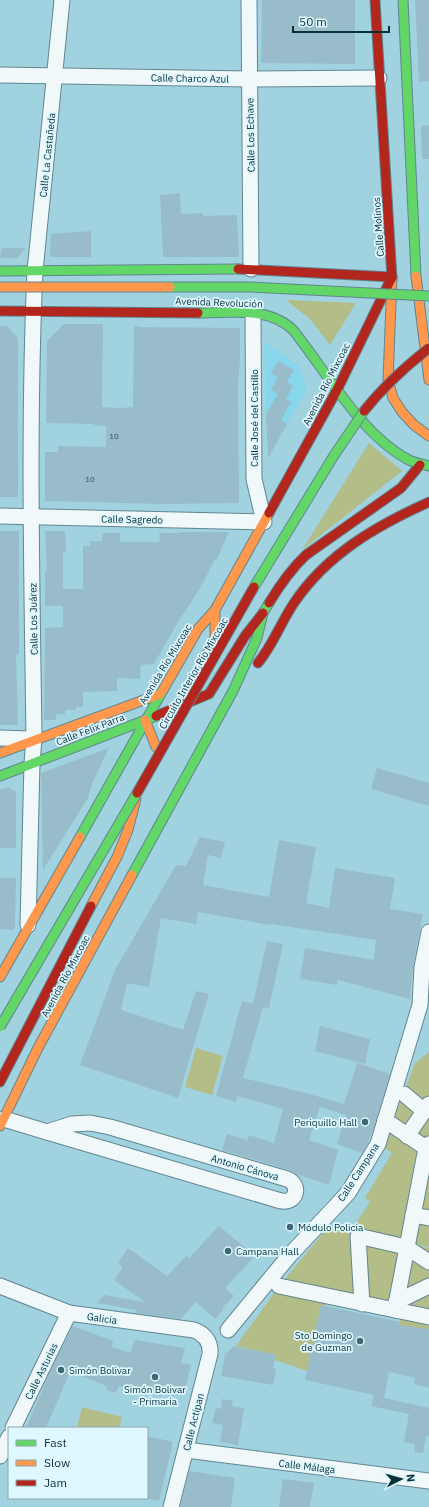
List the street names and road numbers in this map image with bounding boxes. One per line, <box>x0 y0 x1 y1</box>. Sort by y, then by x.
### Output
street label: Calle Charco Azul <box>151 71 229 86</box>
street label: Calle Los Echave <box>243 97 258 172</box>
street label: Calle La Castañeda <box>37 111 58 198</box>
street label: Calle Molinos <box>370 197 387 257</box>
street label: Avenida Revolución <box>175 294 263 311</box>
street label: Avenida Río Mixcoac <box>300 340 353 428</box>
street label: Calle José del Castillo <box>248 369 261 467</box>
street label: Calle Sagredo <box>101 512 163 527</box>
street label: Calle Los Juárez <box>26 582 41 655</box>
street label: Circuito Interior Río Mixcoac <box>156 615 231 731</box>
street label: Avenida Río Mixcoac <box>136 622 195 707</box>
street label: Calle Felix Parra <box>54 710 127 748</box>
street label: Avenida Río Mixcoac <box>38 933 93 1020</box>
street label: Calle Campana <box>335 1140 383 1204</box>
street label: Antonio Cánova <box>209 1152 281 1184</box>
street label: Galicia <box>86 1310 119 1327</box>
street label: Calle Asturias <box>22 1341 61 1402</box>
street label: Calle Actipan <box>180 1392 207 1452</box>
street label: Calle Málaga <box>278 1457 337 1476</box>

